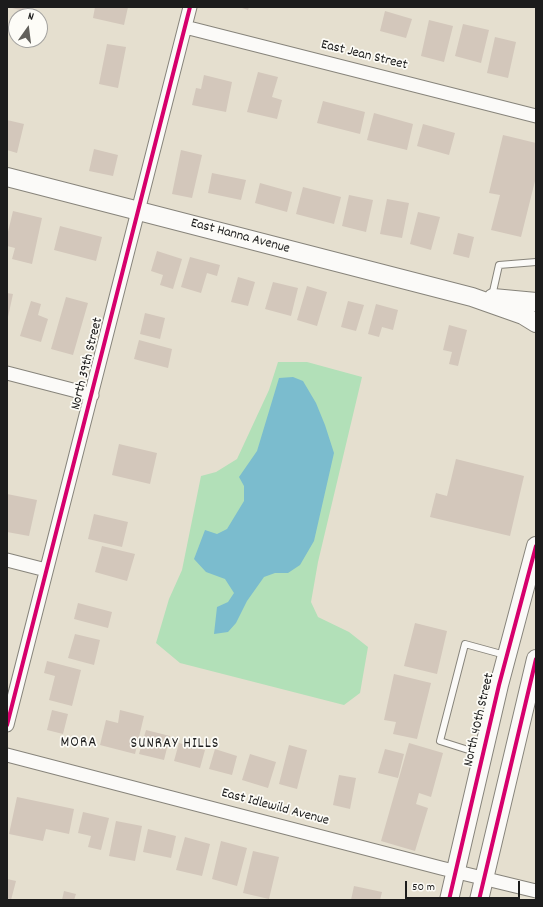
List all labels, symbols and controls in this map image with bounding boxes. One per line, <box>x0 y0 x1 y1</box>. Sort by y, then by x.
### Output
north arrow <box>8 8 48 48</box>
text: N <box>26 9 35 26</box>
street label: East Jean Street <box>319 37 409 75</box>
street label: East Hanna Avenue <box>189 216 291 258</box>
street label: North 39th Street <box>68 316 108 412</box>
street label: North 40th Street <box>461 672 499 768</box>
district label: MORA <box>61 735 97 753</box>
district label: SUNRAY HILLS <box>131 736 219 754</box>
street label: East Idlewild Avenue <box>219 786 331 830</box>
scale bar <box>407 873 522 899</box>
text: 50 m <box>412 879 435 896</box>

